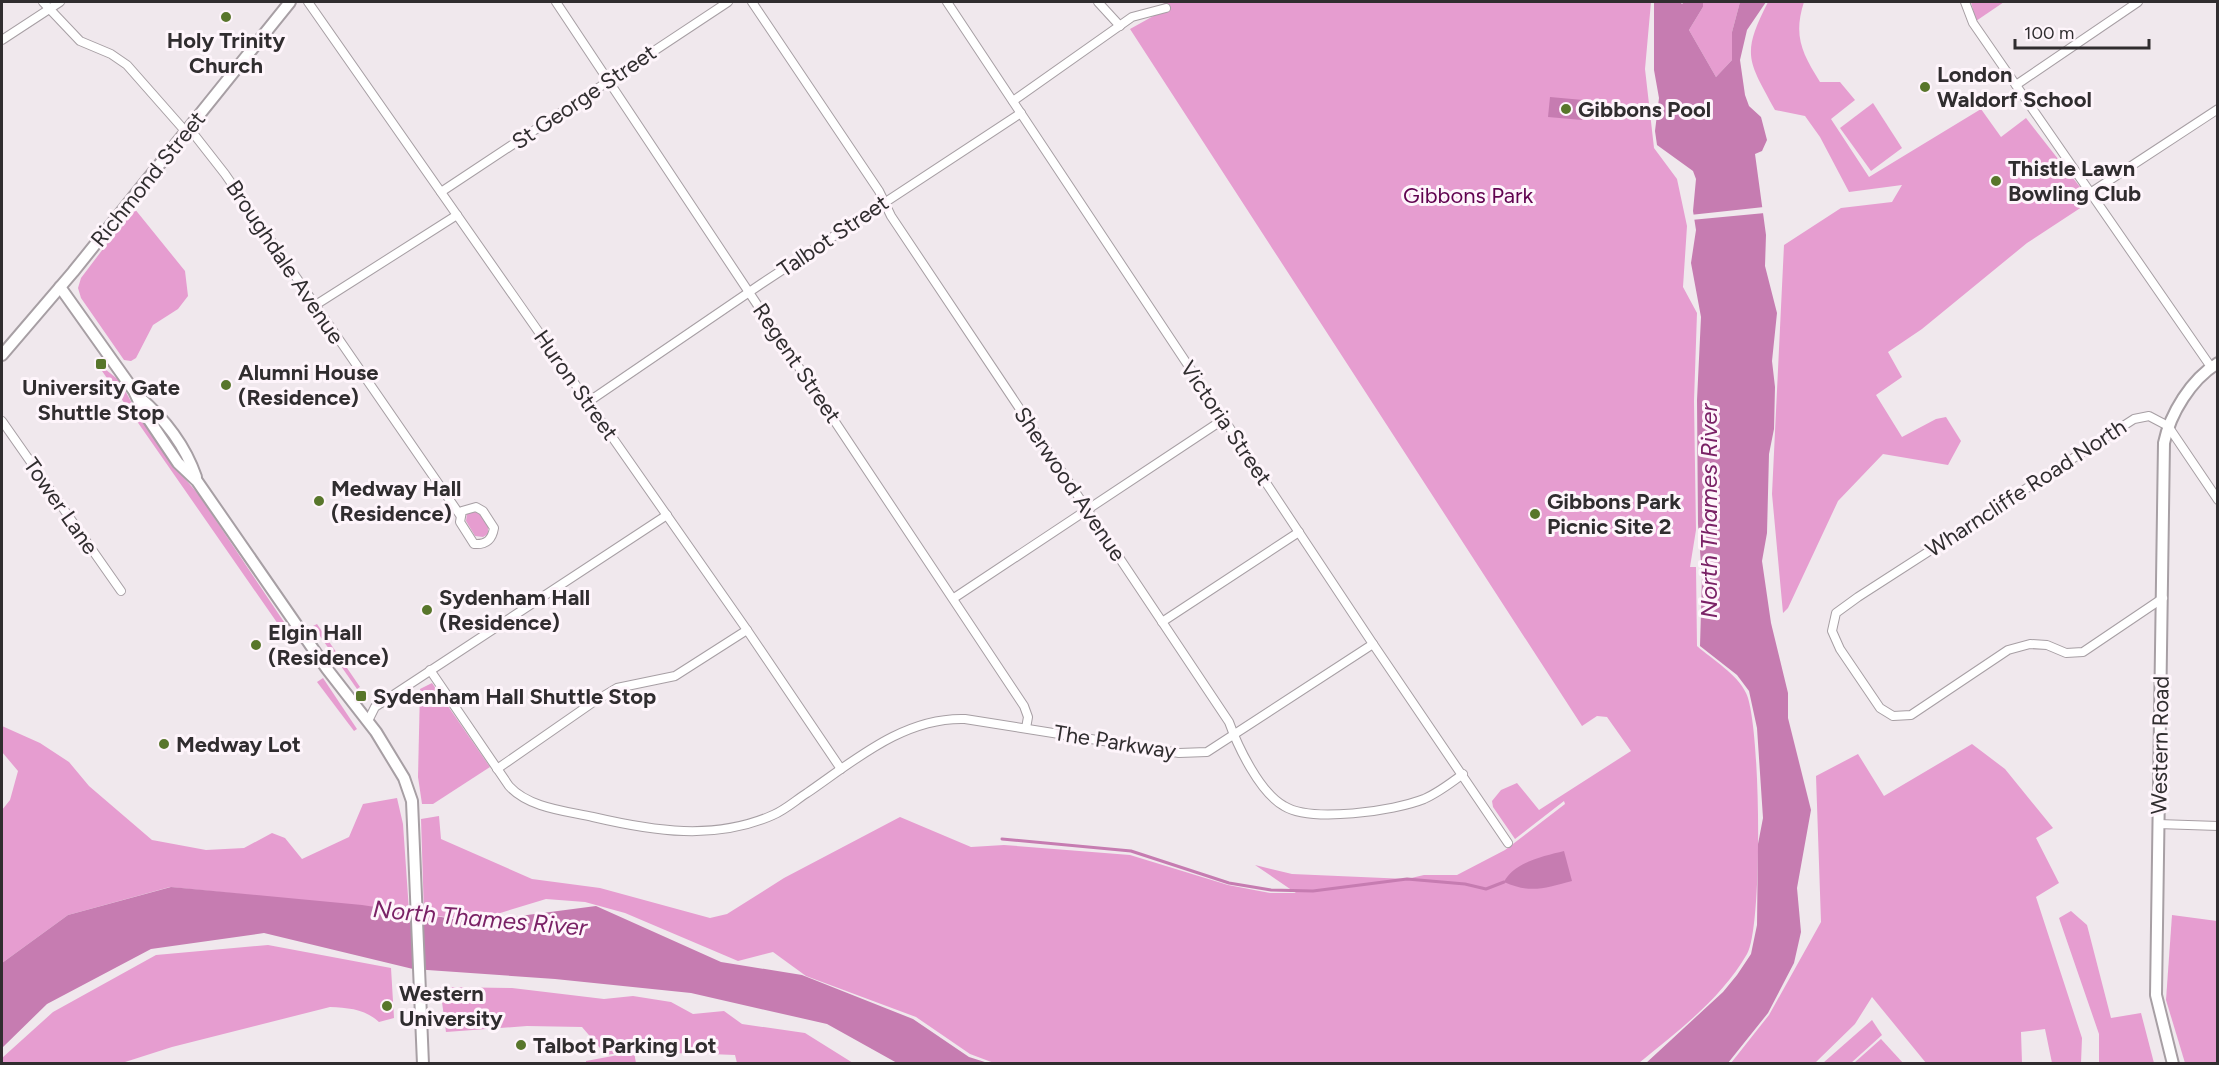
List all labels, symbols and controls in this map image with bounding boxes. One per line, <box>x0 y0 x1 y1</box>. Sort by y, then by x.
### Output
marker: Holy Trinity Church <box>219 10 233 24</box>
scale bar <box>2015 12 2148 50</box>
text: 100 m <box>2024 22 2074 44</box>
place label: Holy Trinity Church <box>167 27 286 79</box>
street label: St George Street <box>507 39 661 155</box>
place label: London Waldorf School <box>1937 61 2092 113</box>
marker: London Waldorf School <box>1918 80 1932 94</box>
place label: Gibbons Pool <box>1578 96 1711 123</box>
marker: Gibbons Pool <box>1559 102 1573 116</box>
street label: Richmond Street <box>85 106 211 252</box>
place label: Thistle Lawn Bowling Club <box>2008 155 2141 207</box>
marker: Thistle Lawn Bowling Club <box>1989 174 2003 188</box>
street label: Broughdale Avenue <box>220 175 350 349</box>
park label: Gibbons Park <box>1403 182 1533 209</box>
street label: Talbot Street <box>772 189 894 283</box>
street label: Regent Street <box>747 298 847 428</box>
street label: Huron Street <box>528 325 624 445</box>
street label: Victoria Street <box>1175 356 1277 490</box>
marker: University Gate Shuttle Stop <box>94 357 108 371</box>
place label: Alumni House (Residence) <box>238 359 379 411</box>
place label: University Gate Shuttle Stop <box>22 374 180 426</box>
marker: Alumni House (Residence) <box>219 378 233 392</box>
street label: Sherwood Avenue <box>1008 402 1132 566</box>
water label: North Thames River <box>1694 403 1723 618</box>
street label: Wharncliffe Road North <box>1921 413 2131 563</box>
street label: Tower Lane <box>18 452 104 560</box>
place label: Medway Hall (Residence) <box>331 475 462 527</box>
place label: Gibbons Park Picnic Site 2 <box>1547 488 1681 540</box>
marker: Medway Hall (Residence) <box>312 494 326 508</box>
marker: Gibbons Park Picnic Site 2 <box>1528 507 1542 521</box>
place label: Sydenham Hall (Residence) <box>439 584 590 636</box>
marker: Sydenham Hall (Residence) <box>420 603 434 617</box>
place label: Elgin Hall (Residence) <box>268 619 389 671</box>
marker: Elgin Hall (Residence) <box>249 638 263 652</box>
street label: Western Road <box>2145 675 2175 815</box>
place label: Sydenham Hall Shuttle Stop <box>373 683 656 710</box>
marker: Sydenham Hall Shuttle Stop <box>354 689 368 703</box>
street label: The Parkway <box>1052 719 1178 765</box>
place label: Medway Lot <box>176 731 301 758</box>
marker: Medway Lot <box>157 737 171 751</box>
water label: North Thames River <box>372 894 589 942</box>
place label: Western University <box>399 980 503 1032</box>
marker: Western University <box>380 999 394 1013</box>
place label: Talbot Parking Lot <box>533 1032 717 1059</box>
marker: Talbot Parking Lot <box>514 1038 528 1052</box>

